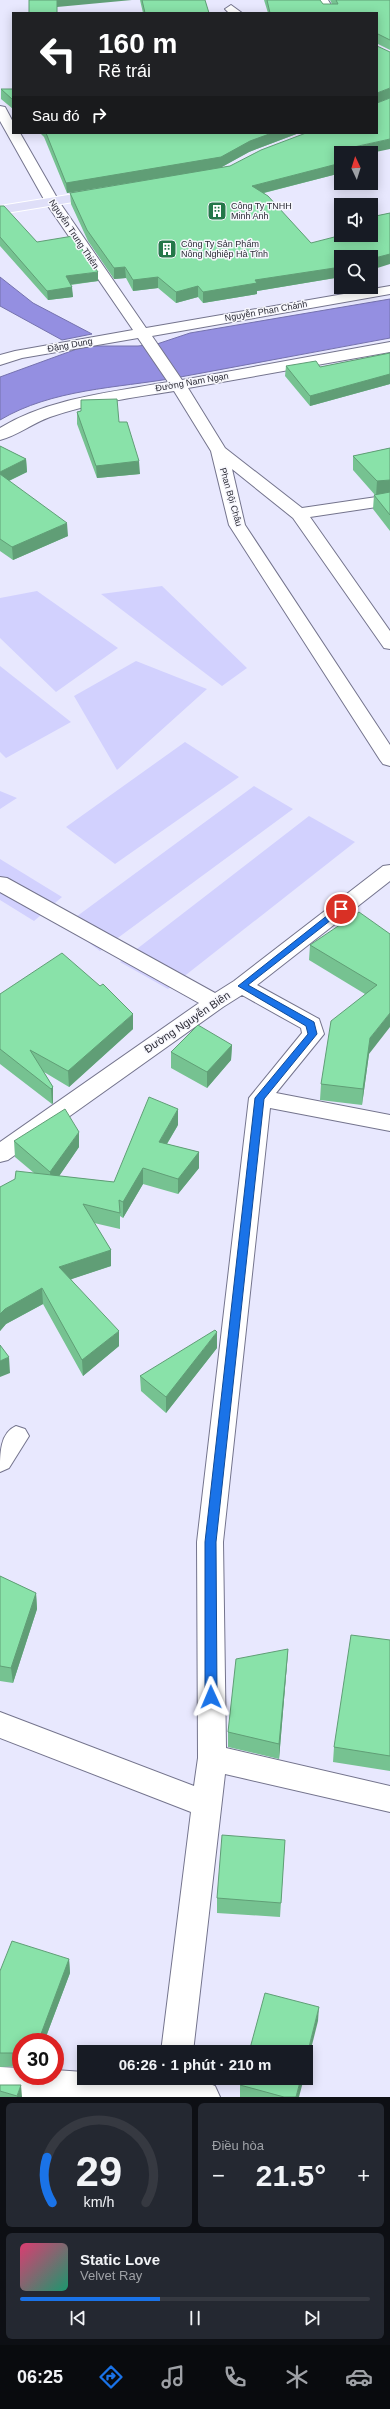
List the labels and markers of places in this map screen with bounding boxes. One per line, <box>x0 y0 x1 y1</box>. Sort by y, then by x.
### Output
building icon: Công Ty TNHH Minh Anh <box>206 200 228 222</box>
place label: Công Ty TNHH Minh Anh <box>231 201 292 221</box>
building icon: Công Ty Sản Phẩm Nông Nghiệp Hà Tĩnh <box>156 238 178 260</box>
place label: Công Ty Sản Phẩm Nông Nghiệp Hà Tĩnh <box>181 239 268 259</box>
pin <box>324 892 358 926</box>

